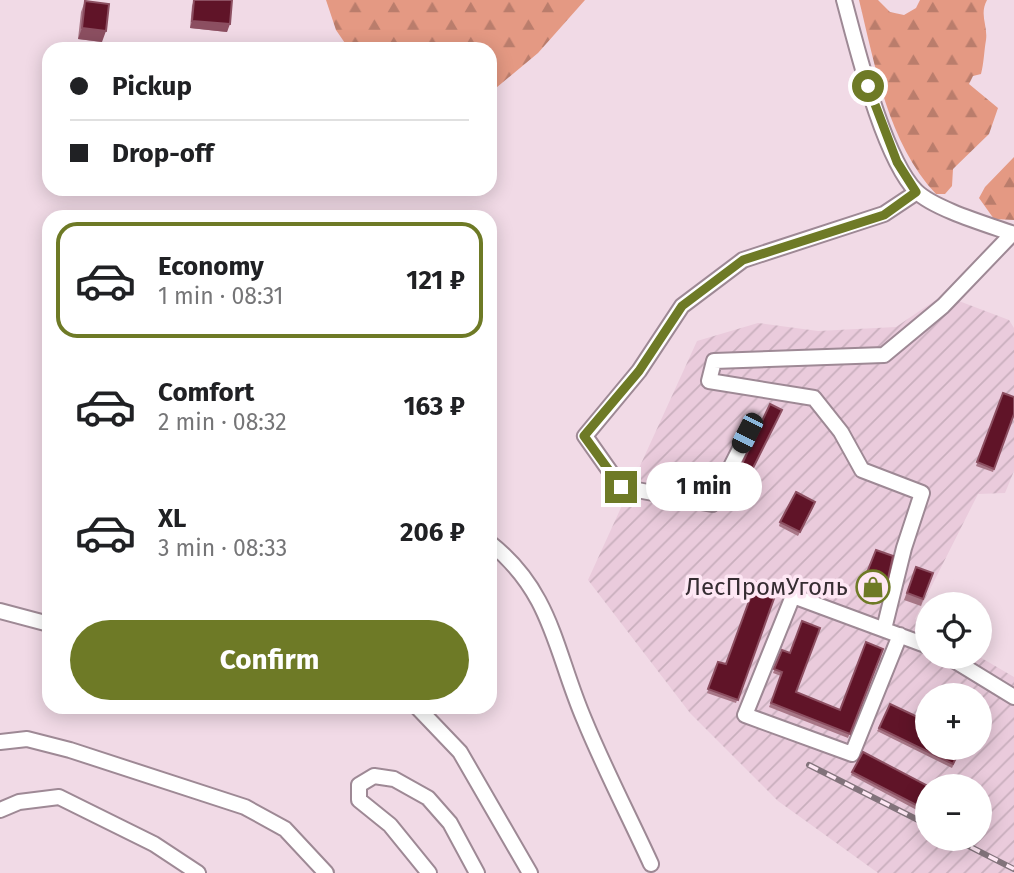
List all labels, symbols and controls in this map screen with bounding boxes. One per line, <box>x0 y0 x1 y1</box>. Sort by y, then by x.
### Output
route start <box>852 70 884 102</box>
text: Pickup <box>112 71 192 102</box>
text: Drop-off <box>112 138 214 169</box>
icon: car <box>74 249 137 312</box>
text: Economy <box>158 251 264 282</box>
text: 121 ₽ <box>406 265 465 296</box>
text: 1 min · 08:31 <box>158 282 284 310</box>
icon: car <box>74 375 137 438</box>
text: Comfort <box>158 377 254 408</box>
text: 163 ₽ <box>403 391 465 422</box>
text: 2 min · 08:32 <box>158 408 287 436</box>
car <box>729 410 766 456</box>
callout: 1 min <box>646 462 761 512</box>
route end <box>605 471 637 503</box>
text: 1 min <box>676 472 732 500</box>
icon: car <box>74 501 137 564</box>
text: XL <box>158 503 186 534</box>
text: 206 ₽ <box>400 517 465 548</box>
text: 3 min · 08:33 <box>158 534 287 562</box>
shop icon: ЛесПромУголь <box>854 568 892 606</box>
place label: ЛесПромУголь <box>685 573 848 601</box>
map controls <box>915 592 992 851</box>
button: locate <box>915 592 992 669</box>
button: Confirm <box>70 620 469 700</box>
button: + <box>915 683 992 760</box>
button: − <box>915 774 992 851</box>

